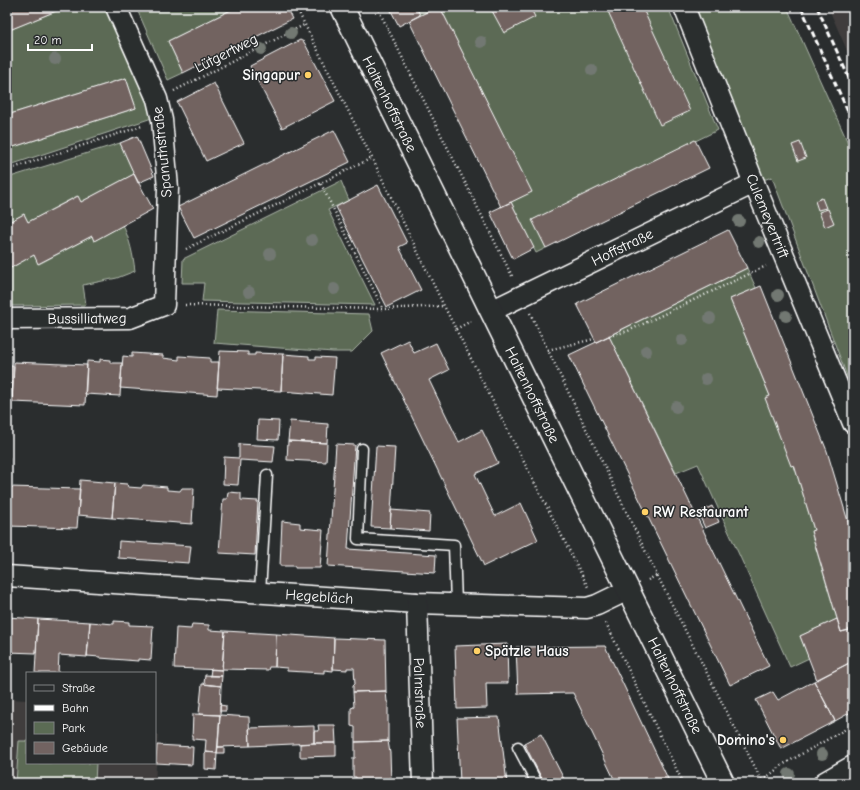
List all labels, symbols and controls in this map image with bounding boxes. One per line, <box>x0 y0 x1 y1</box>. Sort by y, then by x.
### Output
scale bar <box>28 26 92 52</box>
street label: Lütgertweg <box>191 29 261 77</box>
text: 20 m <box>34 33 62 47</box>
street label: Haltenhoffstraße <box>358 53 421 156</box>
place label: Singapur <box>243 66 300 84</box>
marker: Singapur <box>303 70 313 80</box>
street label: Spanuthstraße <box>148 105 176 199</box>
street label: Culemeyertrift <box>742 171 793 261</box>
street label: Hoffstraße <box>588 224 657 270</box>
street label: Bussilliatweg <box>47 309 127 328</box>
street label: Haltenhoffstraße <box>501 344 564 446</box>
place label: RW Restaurant <box>653 503 750 521</box>
marker: RW Restaurant <box>640 507 650 517</box>
street label: Hegebläch <box>285 585 354 608</box>
street label: Haltenhoffstraße <box>644 634 707 737</box>
place label: Spätzle Haus <box>485 642 569 660</box>
marker: Spätzle Haus <box>472 646 482 656</box>
street label: Palmstraße <box>410 657 430 729</box>
legend <box>26 672 156 764</box>
text: Straße <box>62 681 95 695</box>
text: Bahn <box>62 701 89 715</box>
text: Park <box>62 721 85 735</box>
place label: Domino's <box>717 731 775 749</box>
marker: Domino's <box>778 735 788 745</box>
text: Gebäude <box>62 741 108 755</box>

